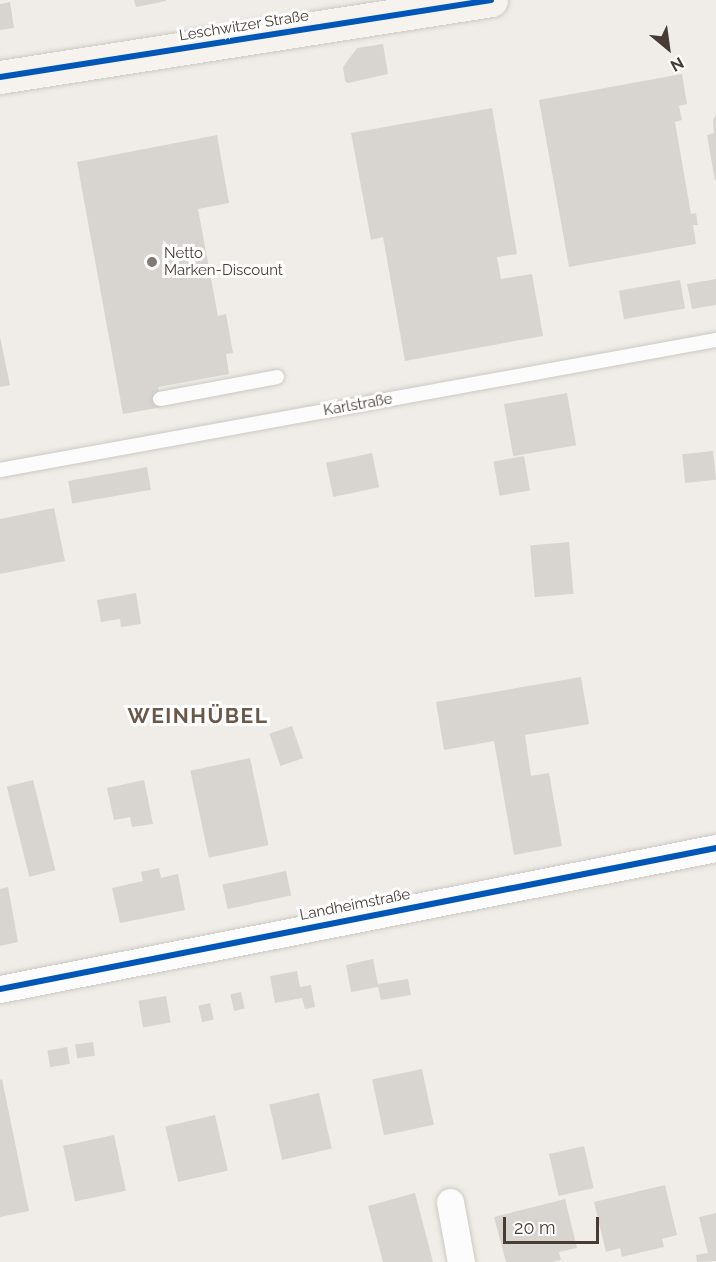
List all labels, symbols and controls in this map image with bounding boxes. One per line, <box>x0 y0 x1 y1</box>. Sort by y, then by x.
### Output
street label: Leschwitzer Straße <box>178 7 310 45</box>
north arrow <box>638 18 698 78</box>
text: N <box>667 53 687 75</box>
place label: Netto Marken-Discount <box>164 244 283 279</box>
marker: Netto Marken-Discount <box>145 255 159 269</box>
street label: Karlstraße <box>322 390 394 420</box>
district label: WEINHÜBEL <box>128 703 268 729</box>
street label: Landheimstraße <box>298 885 412 925</box>
scale bar <box>506 1205 602 1243</box>
text: 20 m <box>514 1217 556 1238</box>

